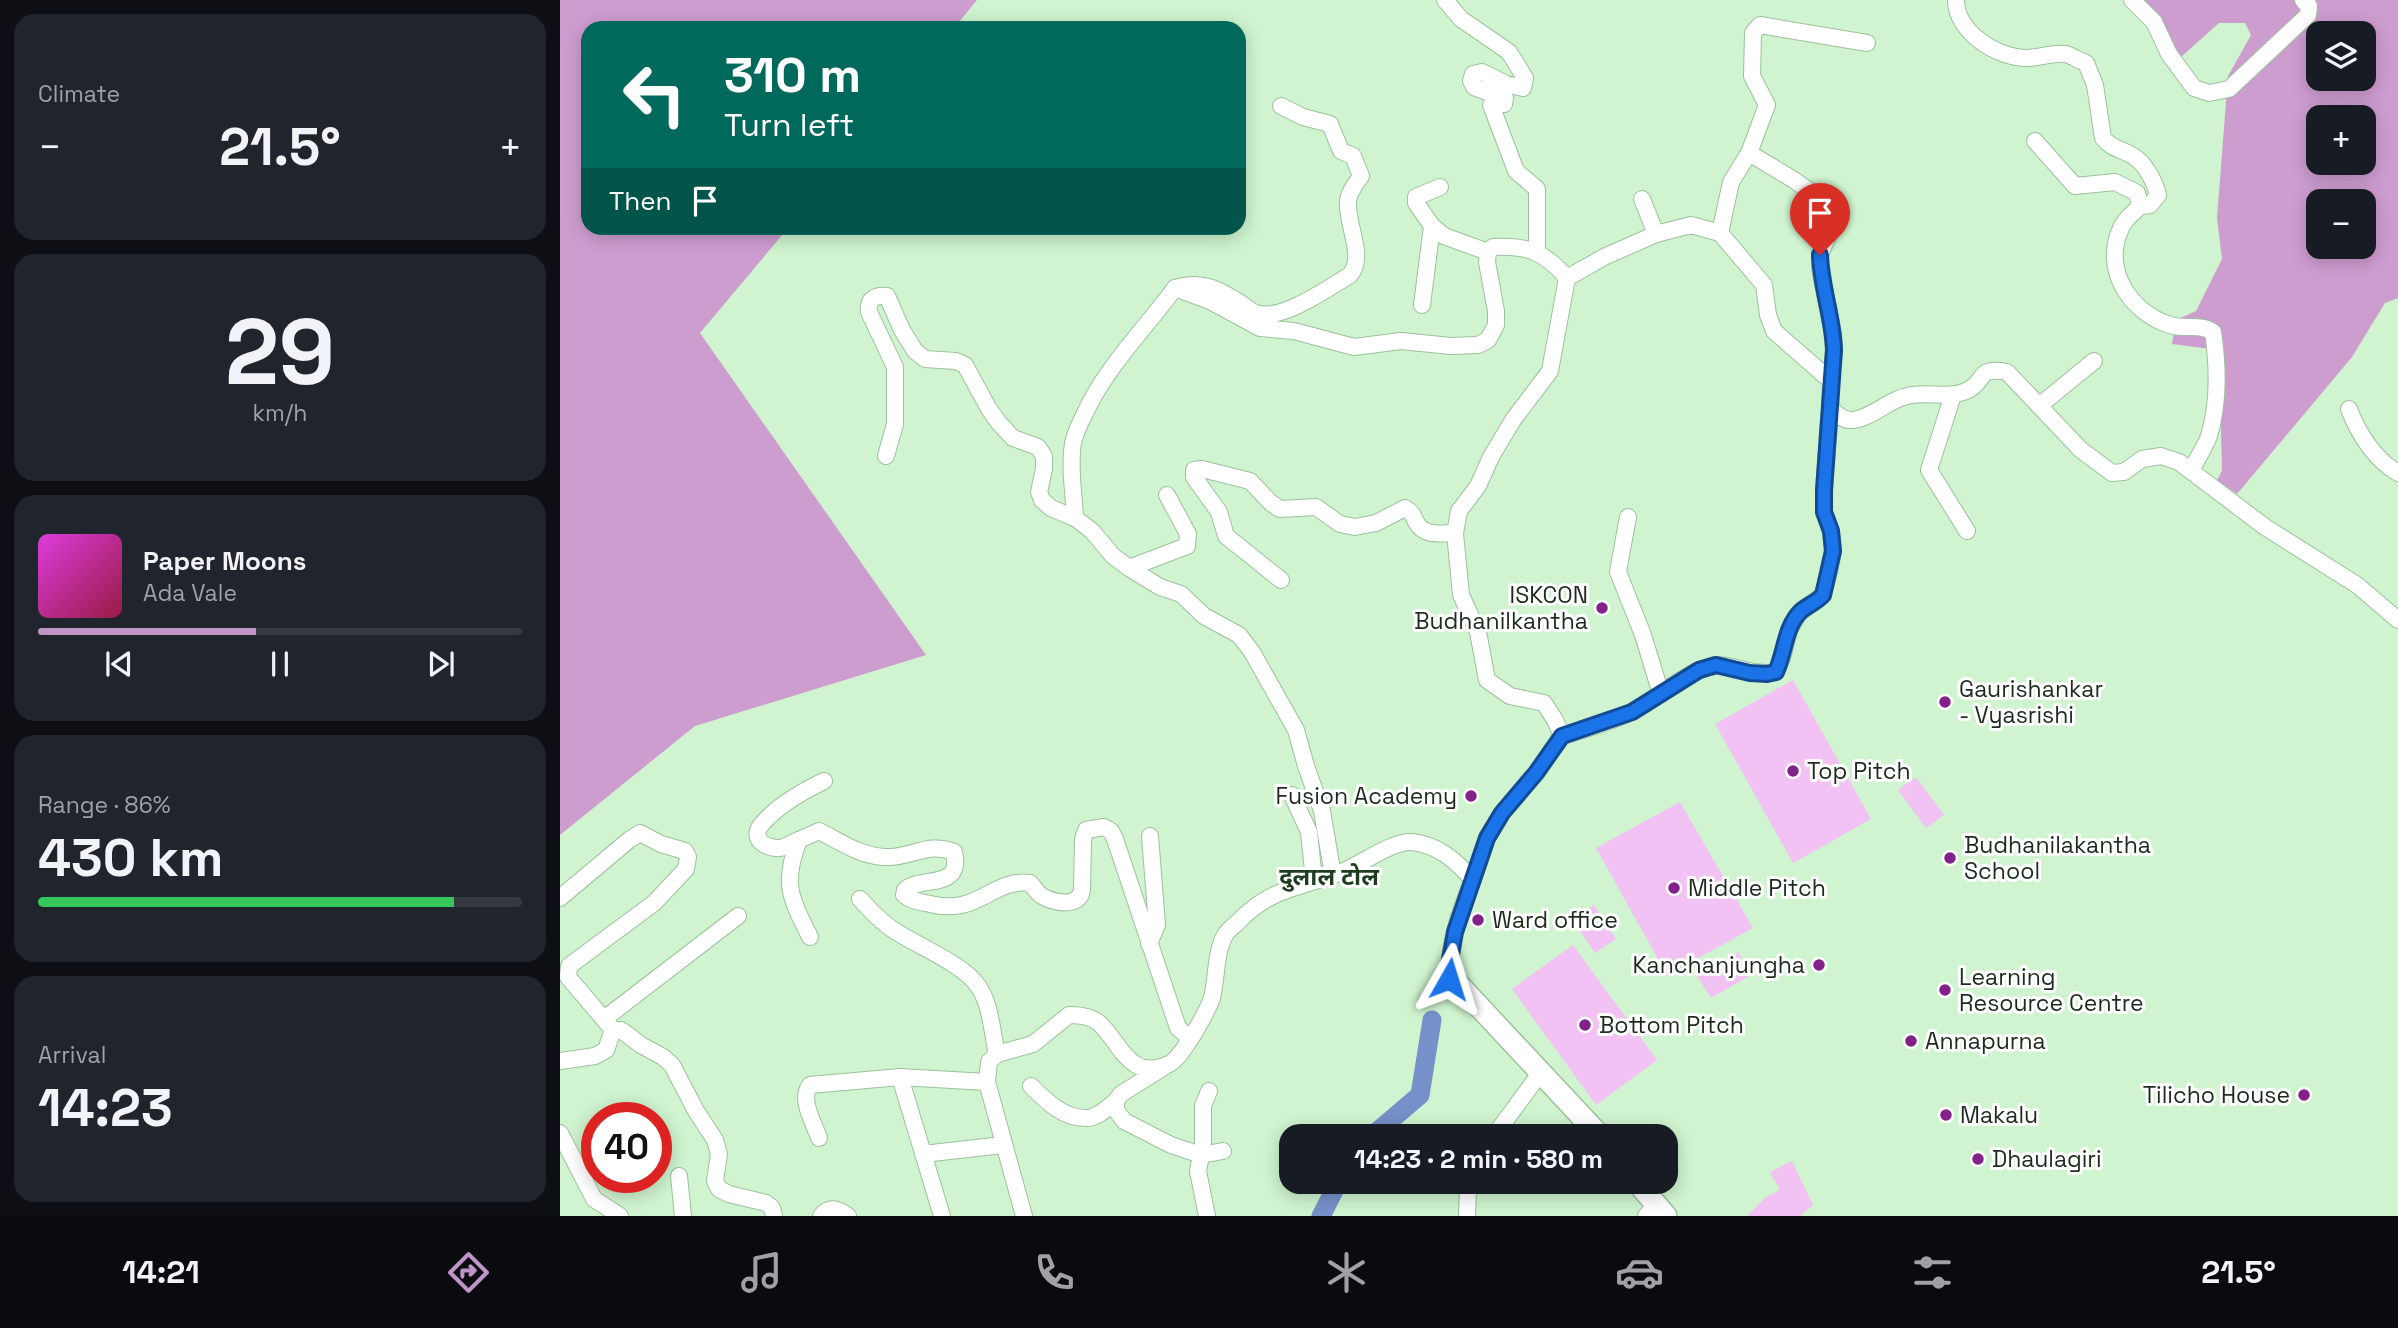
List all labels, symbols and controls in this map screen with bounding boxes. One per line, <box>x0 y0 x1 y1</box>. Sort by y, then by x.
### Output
map controls <box>2306 21 2376 259</box>
button: layers <box>2306 21 2376 91</box>
text: 310 m <box>724 44 861 106</box>
icon: left <box>609 49 700 140</box>
text: Climate <box>38 79 120 109</box>
text: Turn left <box>724 105 854 145</box>
button: + <box>2306 105 2376 175</box>
text: 21.5° <box>219 114 341 180</box>
text: − <box>38 123 62 171</box>
text: + <box>498 123 522 171</box>
icon: arrive <box>686 182 724 220</box>
pin <box>1790 183 1850 255</box>
text: Then <box>609 184 672 218</box>
button: − <box>2306 189 2376 259</box>
icon: arrive <box>1801 194 1839 232</box>
text: 29 <box>225 294 335 411</box>
text: km/h <box>253 398 307 428</box>
text: Paper Moons <box>143 544 306 578</box>
text: Ada Vale <box>143 578 237 608</box>
place label: ISKCON Budhanilkantha <box>1414 580 1588 636</box>
marker: ISKCON Budhanilkantha <box>1594 600 1610 616</box>
icon: previous <box>100 645 138 683</box>
icon: pause <box>261 645 299 683</box>
icon: next <box>422 645 460 683</box>
place label: Gaurishankar - Vyasrishi <box>1959 674 2103 730</box>
marker: Gaurishankar - Vyasrishi <box>1937 694 1953 710</box>
place label: Top Pitch <box>1807 756 1911 786</box>
marker: Top Pitch <box>1785 763 1801 779</box>
place label: Fusion Academy <box>1276 781 1457 811</box>
marker: Fusion Academy <box>1463 788 1479 804</box>
text: Range · 86% <box>38 790 171 820</box>
text: 430 km <box>38 825 223 891</box>
place label: Budhanilakantha School <box>1964 830 2151 886</box>
marker: Budhanilakantha School <box>1942 850 1958 866</box>
district label: दुलाल टोल <box>1279 861 1380 892</box>
place label: Middle Pitch <box>1688 873 1826 903</box>
marker: Middle Pitch <box>1666 880 1682 896</box>
place label: Ward office <box>1492 905 1618 935</box>
marker: Ward office <box>1470 912 1486 928</box>
position arrow <box>1412 942 1486 1016</box>
place label: Kanchanjungha <box>1633 950 1805 980</box>
marker: Kanchanjungha <box>1811 957 1827 973</box>
place label: Learning Resource Centre <box>1959 962 2144 1018</box>
marker: Learning Resource Centre <box>1937 982 1953 998</box>
place label: Bottom Pitch <box>1599 1010 1744 1040</box>
marker: Bottom Pitch <box>1577 1017 1593 1033</box>
place label: Annapurna <box>1925 1026 2046 1056</box>
marker: Annapurna <box>1903 1033 1919 1049</box>
text: Arrival <box>38 1040 106 1070</box>
text: 14:23 <box>38 1075 173 1141</box>
place label: Tilicho House <box>2143 1080 2290 1110</box>
marker: Tilicho House <box>2296 1087 2312 1103</box>
place label: Makalu <box>1960 1100 2038 1130</box>
speed limit sign: 40 <box>581 1102 672 1193</box>
marker: Makalu <box>1938 1107 1954 1123</box>
text: 14:23 · 2 min · 580 m <box>1354 1142 1603 1176</box>
place label: Dhaulagiri <box>1992 1144 2102 1174</box>
marker: Dhaulagiri <box>1970 1151 1986 1167</box>
icon: directions <box>444 1248 493 1297</box>
icon: music <box>737 1248 786 1297</box>
icon: phone <box>1030 1248 1079 1297</box>
icon: climate <box>1322 1248 1371 1297</box>
icon: car <box>1615 1248 1664 1297</box>
icon: filters <box>1908 1248 1957 1297</box>
text: 14:21 <box>122 1252 200 1292</box>
text: 21.5° <box>2201 1252 2276 1292</box>

